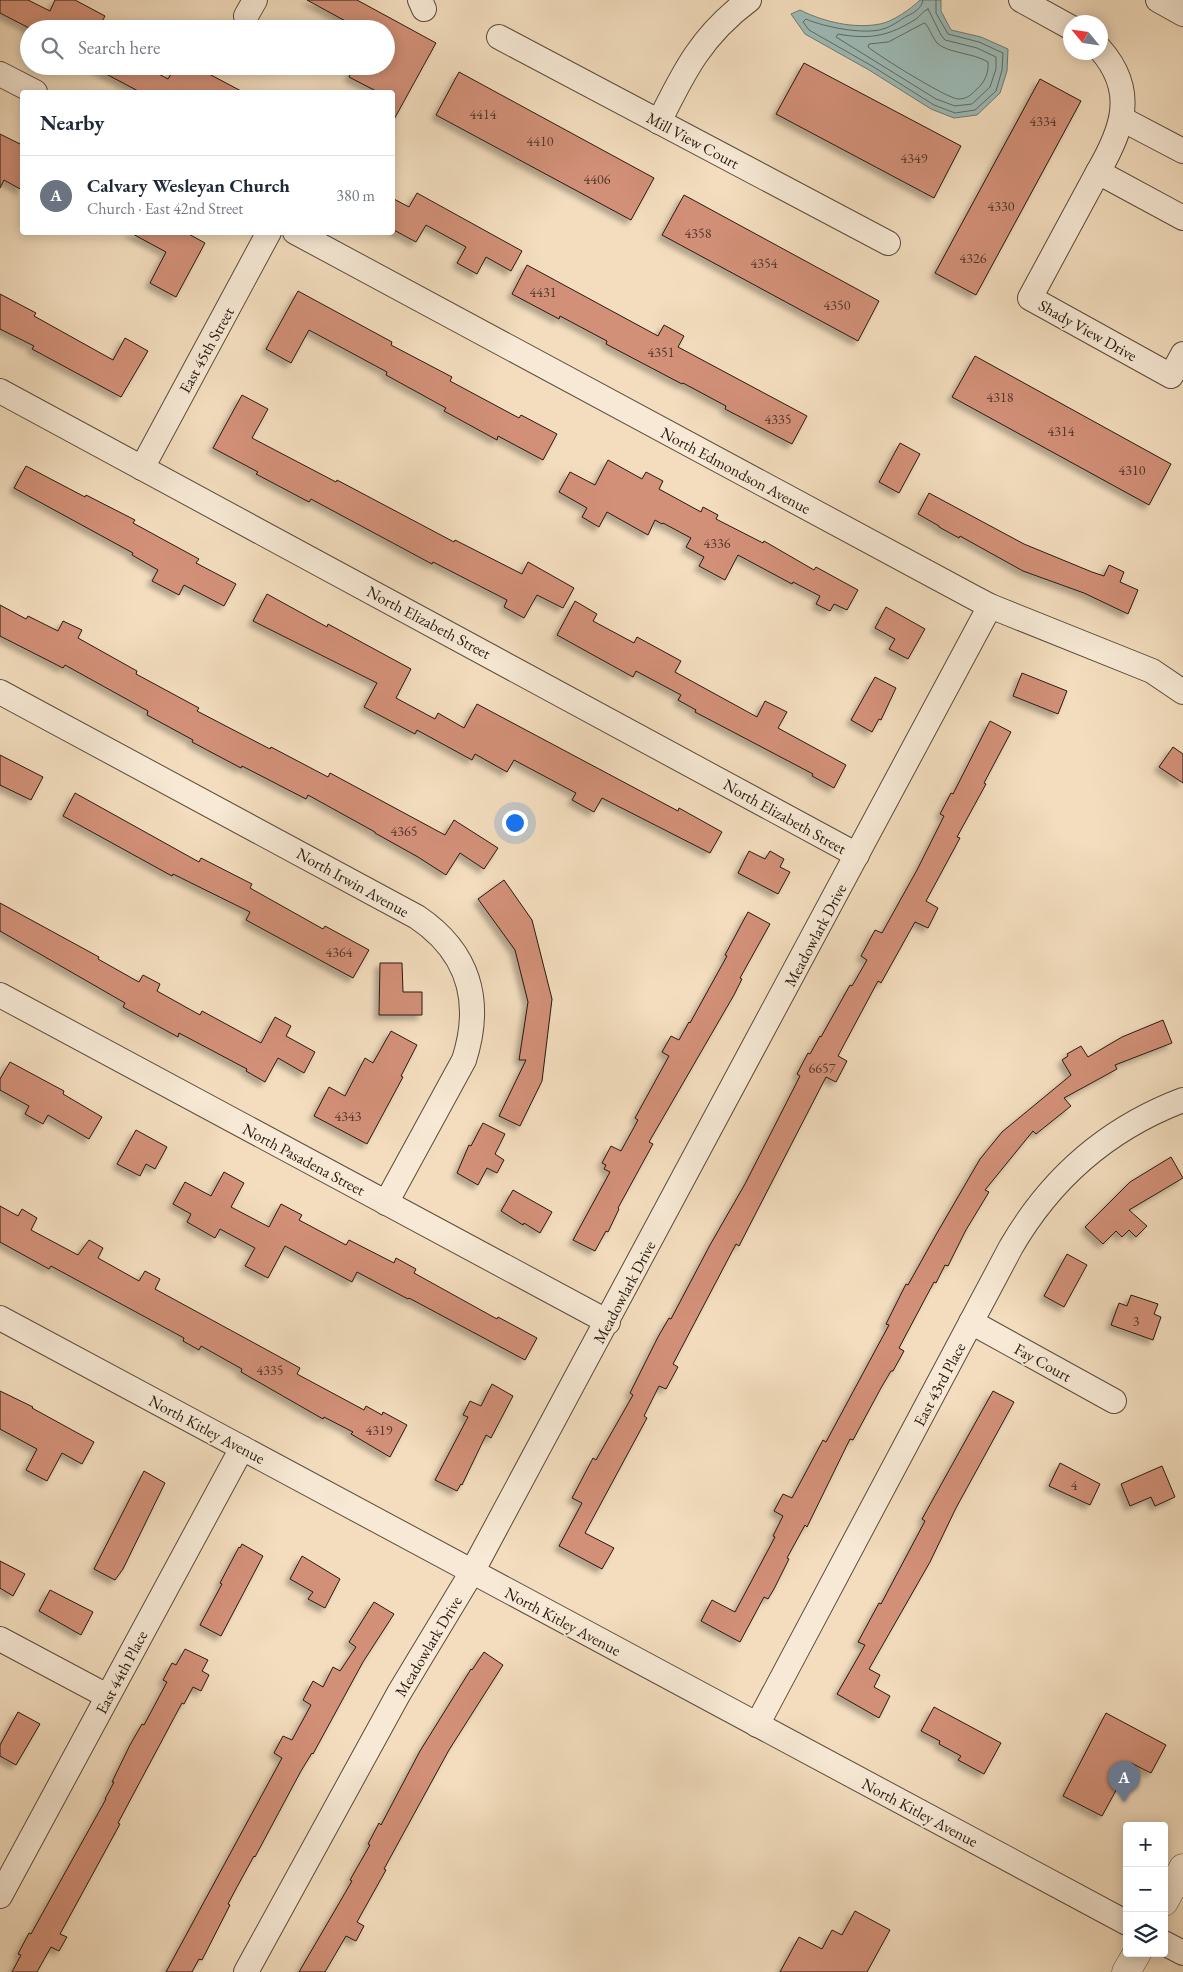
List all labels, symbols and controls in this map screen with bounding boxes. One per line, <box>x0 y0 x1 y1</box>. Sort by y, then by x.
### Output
north arrow <box>1063 15 1108 60</box>
search box <box>20 20 395 75</box>
icon: search <box>38 34 66 62</box>
text: Search here <box>78 35 160 60</box>
house number: 4414 <box>470 105 497 123</box>
street label: Mill View Court <box>643 107 743 174</box>
text: Nearby <box>40 109 104 136</box>
house number: 4334 <box>1030 112 1057 130</box>
house number: 4410 <box>527 132 554 150</box>
house number: 4349 <box>901 149 928 167</box>
house number: 4406 <box>584 170 611 188</box>
text: Calvary Wesleyan Church <box>87 173 290 198</box>
text: A <box>50 185 62 206</box>
text: 380 m <box>336 185 375 206</box>
house number: 4330 <box>988 197 1015 215</box>
text: Church · East 42nd Street <box>87 198 243 219</box>
house number: 4358 <box>685 224 712 242</box>
house number: 4326 <box>960 249 987 267</box>
house number: 4354 <box>751 254 778 272</box>
house number: 4431 <box>530 283 556 301</box>
street label: Shady View Drive <box>1035 295 1141 366</box>
house number: 4350 <box>824 296 851 314</box>
street label: East 45th Street <box>174 303 239 397</box>
house number: 4351 <box>648 343 674 361</box>
house number: 4318 <box>987 388 1014 406</box>
house number: 4335 <box>765 410 791 428</box>
street label: North Edmondson Avenue <box>657 422 814 519</box>
house number: 4314 <box>1048 422 1075 440</box>
house number: 4310 <box>1119 461 1146 479</box>
house number: 4336 <box>704 534 731 552</box>
street label: North Elizabeth Street <box>363 581 494 664</box>
street label: North Elizabeth Street <box>719 774 850 859</box>
your location <box>502 810 528 836</box>
house number: 4365 <box>391 822 417 840</box>
street label: North Irwin Avenue <box>293 843 413 922</box>
street label: Meadowlark Drive <box>779 880 851 990</box>
house number: 4364 <box>326 943 353 961</box>
house number: 6657 <box>809 1059 836 1077</box>
house number: 4343 <box>335 1107 362 1125</box>
street label: North Pasadena Street <box>239 1118 369 1201</box>
street label: Meadowlark Drive <box>588 1237 660 1347</box>
house number: 3 <box>1133 1312 1140 1330</box>
street label: Fay Court <box>1010 1338 1075 1387</box>
street label: East 43rd Place <box>909 1339 970 1430</box>
house number: 4335 <box>257 1361 283 1379</box>
street label: North Kitley Avenue <box>145 1390 268 1469</box>
house number: 4319 <box>366 1421 393 1439</box>
house number: 4 <box>1071 1476 1078 1494</box>
street label: North Kitley Avenue <box>501 1582 624 1661</box>
street label: Meadowlark Drive <box>390 1592 467 1700</box>
street label: East 44th Place <box>91 1627 152 1718</box>
pin: A <box>1108 1761 1140 1802</box>
street label: North Kitley Avenue <box>858 1773 981 1852</box>
map controls <box>1123 1822 1168 1957</box>
button: + <box>1123 1822 1168 1867</box>
button: − <box>1123 1867 1168 1912</box>
button: layers <box>1123 1912 1168 1957</box>

